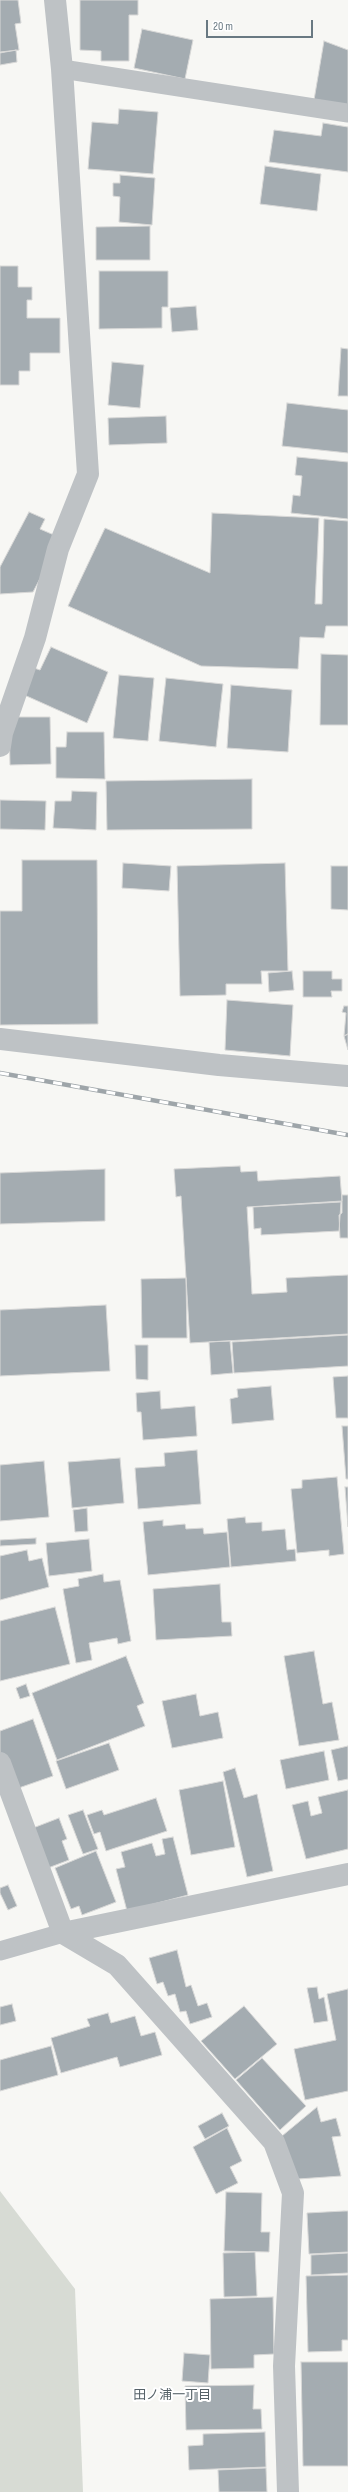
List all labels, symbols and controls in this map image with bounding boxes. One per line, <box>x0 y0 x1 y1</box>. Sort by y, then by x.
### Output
scale bar <box>208 12 315 38</box>
text: 20 m <box>213 19 233 34</box>
district label: 田ノ浦一丁目 <box>133 2388 211 2404</box>

